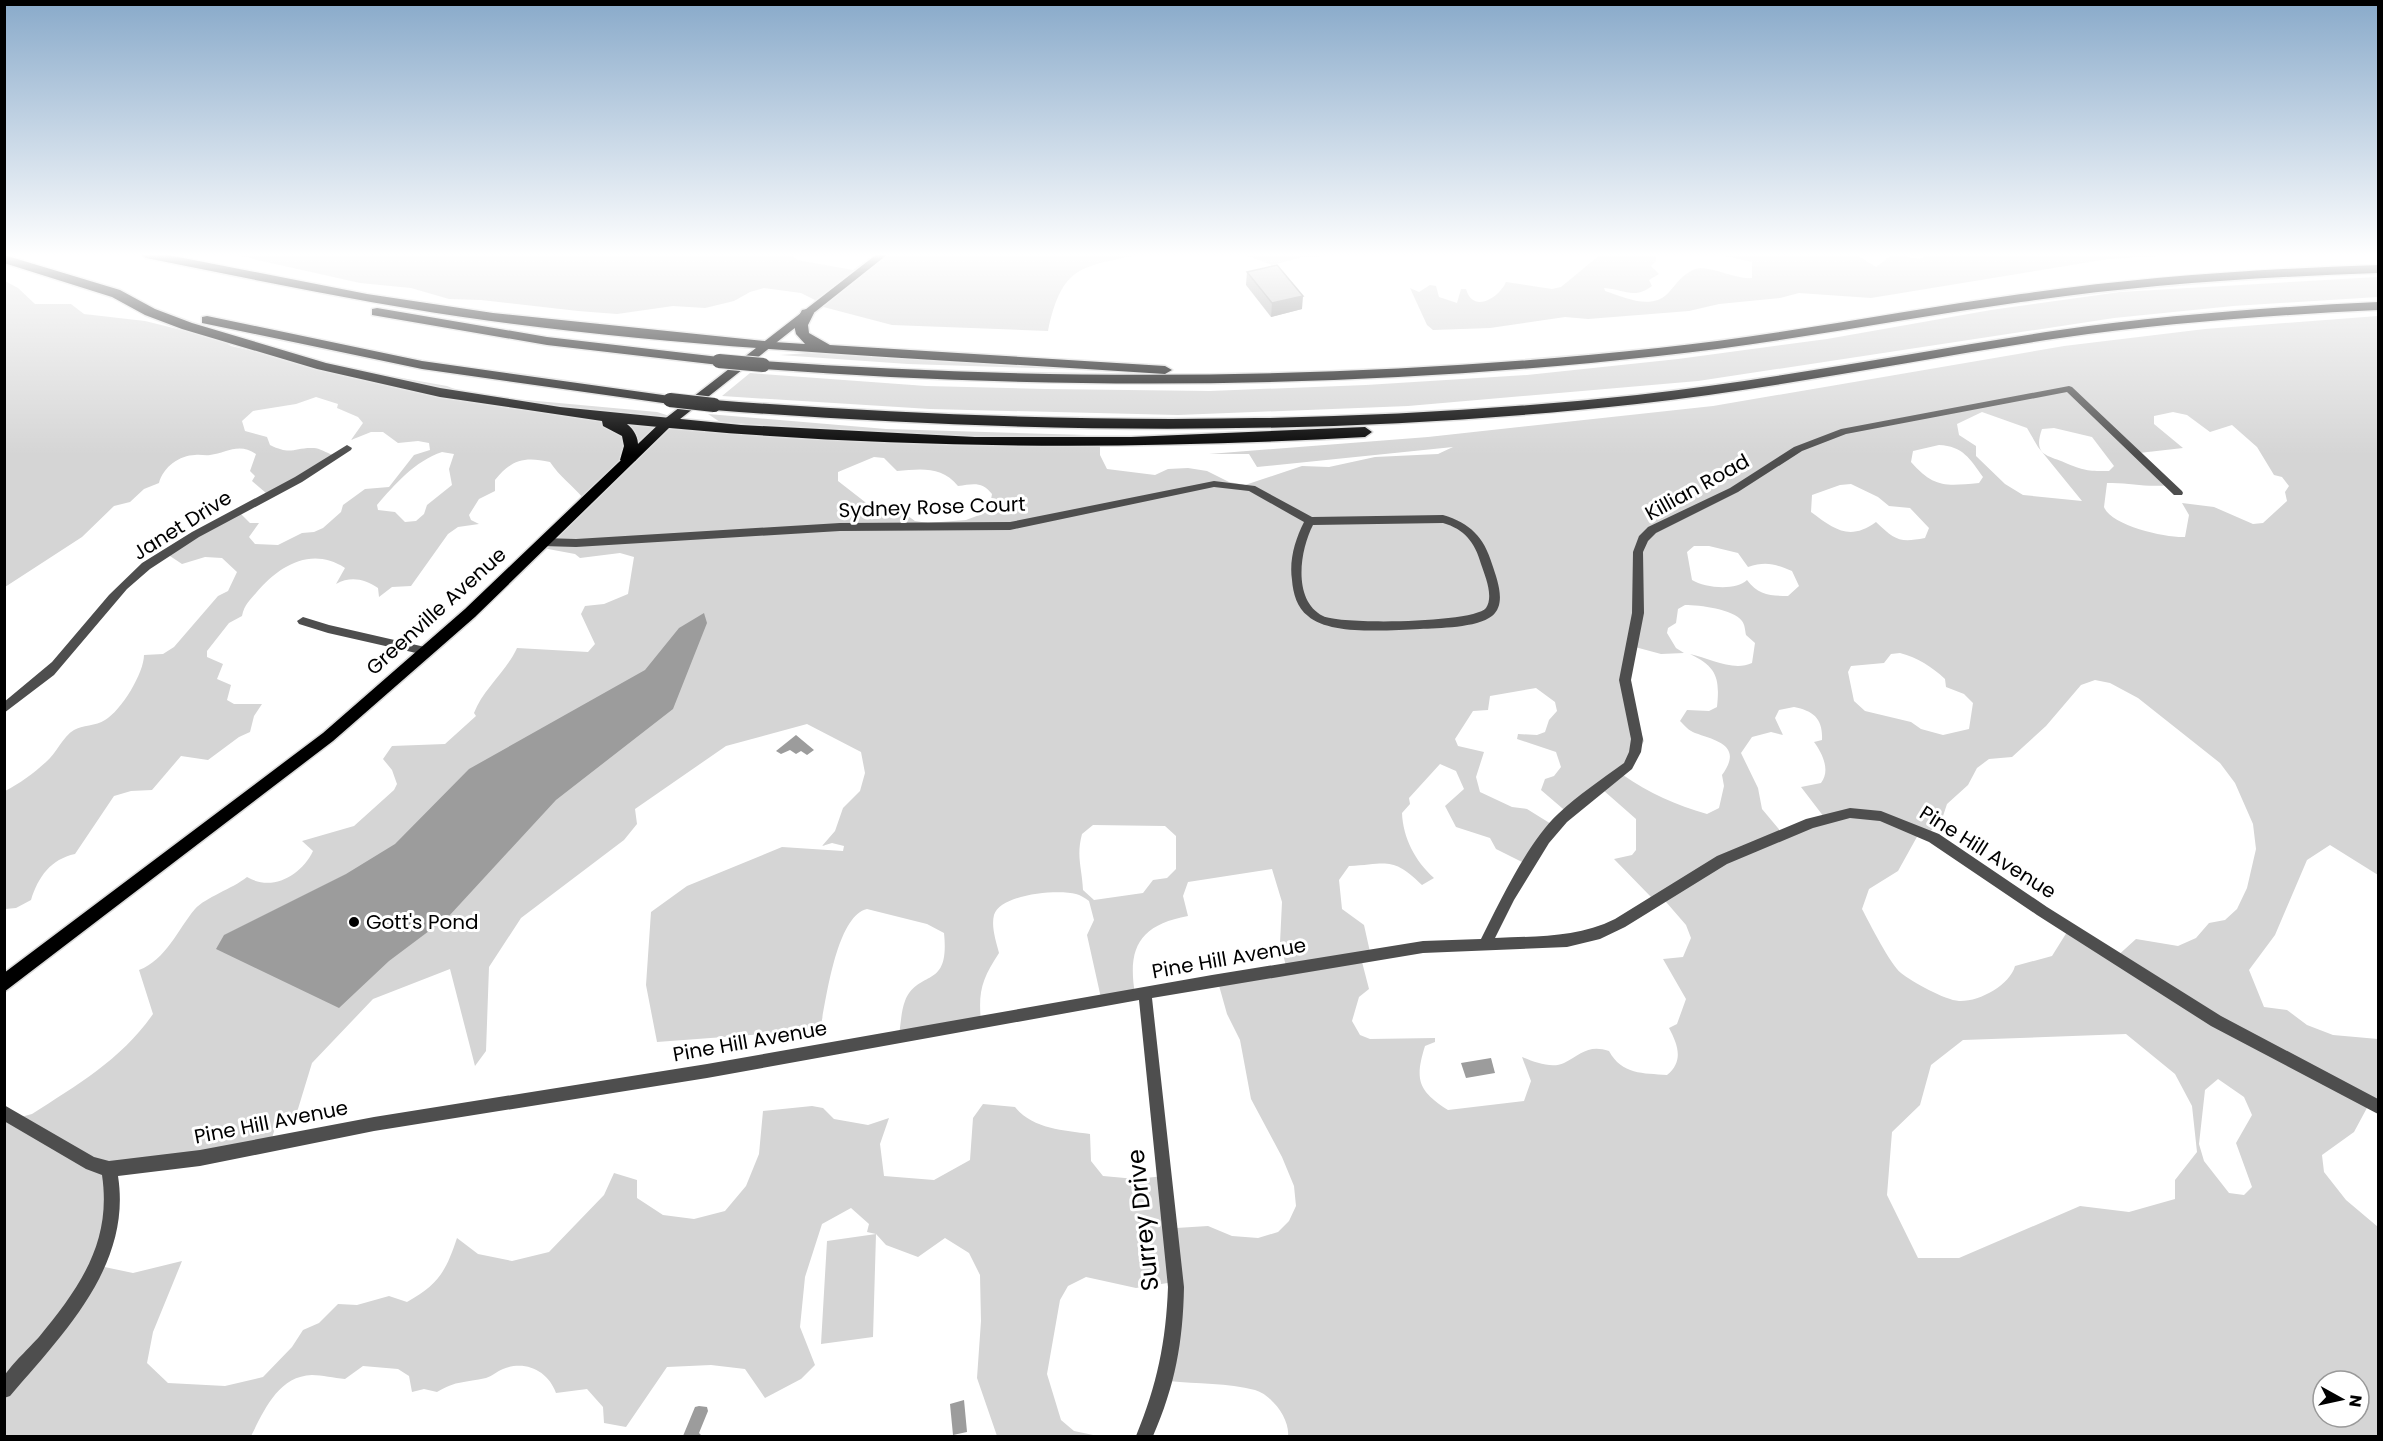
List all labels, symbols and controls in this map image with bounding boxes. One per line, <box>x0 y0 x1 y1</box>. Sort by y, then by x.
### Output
street label: Killian Road <box>1640 447 1754 527</box>
street label: Janet Drive <box>127 483 237 567</box>
street label: Sydney Rose Court <box>838 490 1026 524</box>
street label: Greenville Avenue <box>360 541 512 681</box>
street label: Pine Hill Avenue <box>1914 799 2062 905</box>
place label: Gott's Pond <box>366 908 479 936</box>
marker: Gott's Pond <box>347 915 361 929</box>
street label: Pine Hill Avenue <box>1150 931 1308 985</box>
street label: Pine Hill Avenue <box>671 1014 829 1068</box>
street label: Pine Hill Avenue <box>192 1093 350 1151</box>
street label: Surrey Drive <box>1119 1148 1166 1293</box>
north arrow <box>2311 1369 2371 1429</box>
text: N <box>2343 1393 2368 1409</box>

